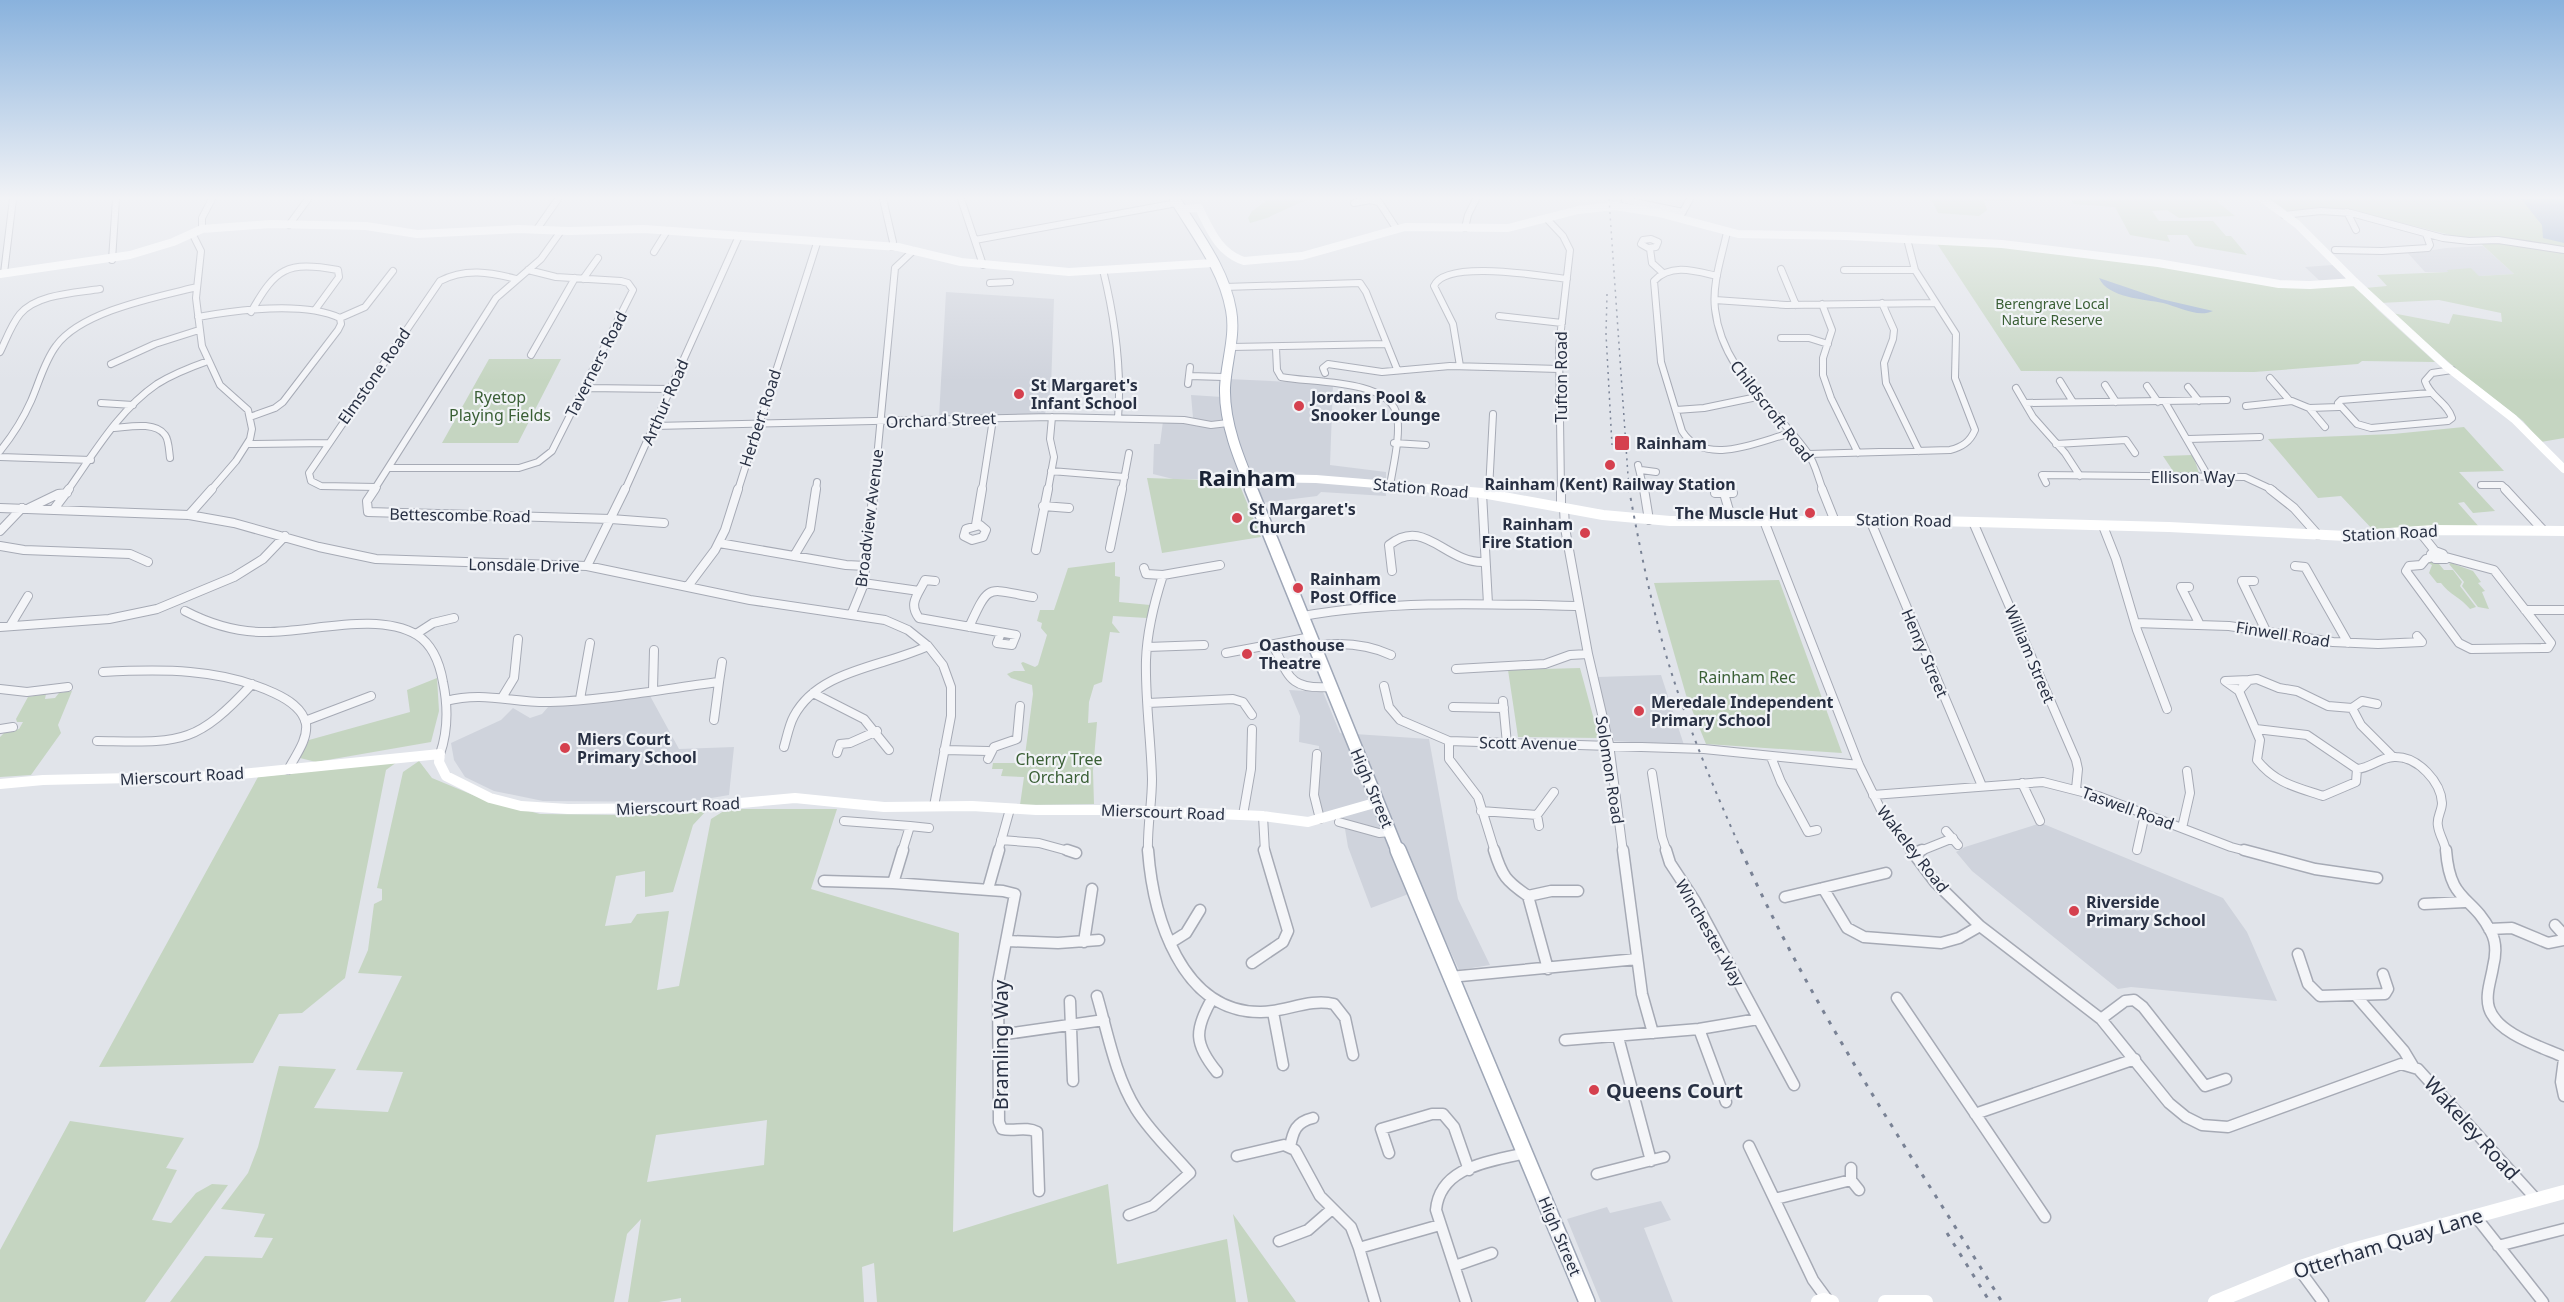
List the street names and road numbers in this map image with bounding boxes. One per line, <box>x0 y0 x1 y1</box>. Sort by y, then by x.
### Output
street label: Taverners Road <box>560 307 632 421</box>
street label: Elmstone Road <box>333 324 415 428</box>
street label: Tufton Road <box>1550 331 1572 423</box>
street label: Arthur Road <box>636 356 694 448</box>
street label: Childscroft Road <box>1725 356 1819 466</box>
street label: Herbert Road <box>734 366 786 470</box>
street label: Orchard Street <box>886 407 997 433</box>
street label: Broadview Avenue <box>850 448 888 588</box>
street label: Ellison Way <box>2151 466 2236 488</box>
street label: Station Road <box>1372 473 1470 503</box>
street label: Bettescombe Road <box>389 503 531 527</box>
street label: Station Road <box>1856 508 1952 532</box>
street label: Station Road <box>2342 520 2438 546</box>
street label: Lonsdale Drive <box>468 553 580 577</box>
street label: William Street <box>2000 602 2061 706</box>
street label: Henry Street <box>1896 605 1954 701</box>
street label: Finwell Road <box>2234 616 2332 652</box>
street label: Solomon Road <box>1591 714 1629 826</box>
street label: Scott Avenue <box>1479 731 1577 755</box>
street label: High Street <box>1345 745 1399 831</box>
street label: Mierscourt Road <box>119 762 245 790</box>
street label: Taswell Road <box>2079 781 2177 835</box>
street label: Mierscourt Road <box>615 792 741 820</box>
street label: Mierscourt Road <box>1101 799 1225 825</box>
street label: Wakeley Road <box>1872 801 1954 897</box>
street label: Winchester Way <box>1670 875 1750 991</box>
street label: Bramling Way <box>987 979 1014 1110</box>
street label: Wakeley Road <box>2418 1070 2526 1186</box>
street label: High Street <box>1533 1193 1587 1279</box>
street label: Otterham Quay Lane <box>2290 1201 2486 1285</box>

